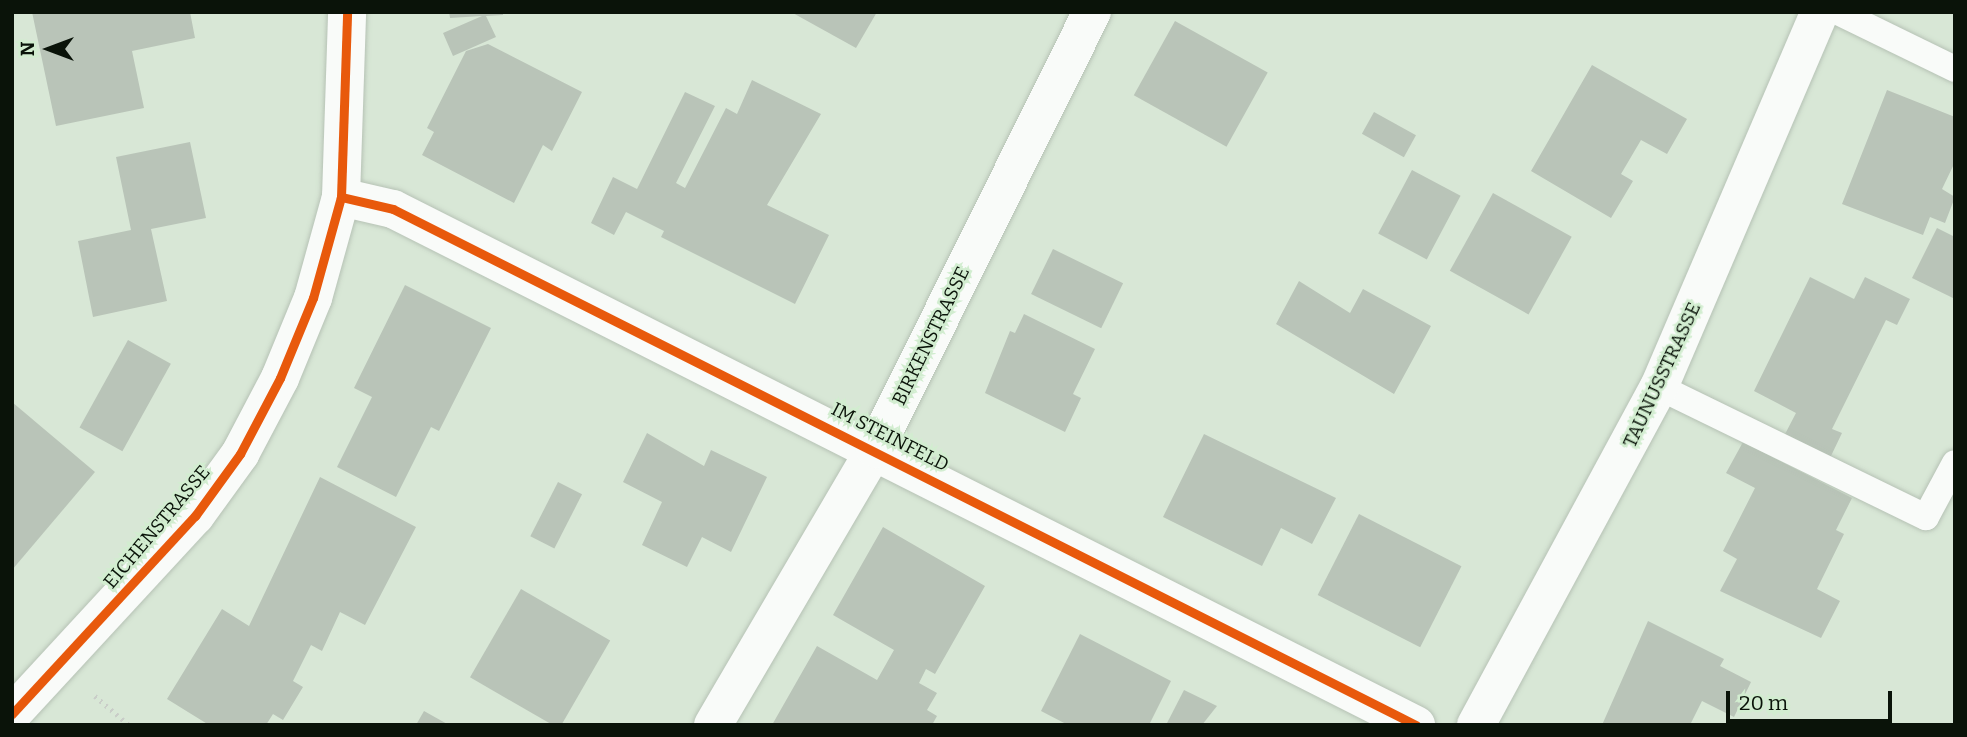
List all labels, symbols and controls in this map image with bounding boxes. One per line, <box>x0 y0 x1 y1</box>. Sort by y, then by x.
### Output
north arrow <box>14 14 84 84</box>
text: N <box>16 42 39 56</box>
street label: BIRKENSTRASSE <box>888 263 974 409</box>
street label: TAUNUSSTRASSE <box>1618 299 1706 451</box>
street label: IM STEINFELD <box>828 398 952 476</box>
street label: EICHENSTRASSE <box>99 461 215 593</box>
scale bar <box>1729 678 1895 722</box>
text: 20 m <box>1739 690 1788 716</box>

